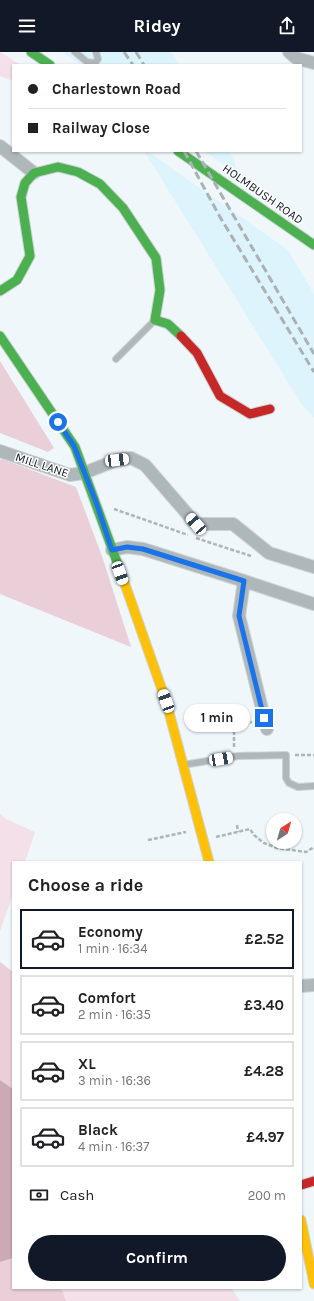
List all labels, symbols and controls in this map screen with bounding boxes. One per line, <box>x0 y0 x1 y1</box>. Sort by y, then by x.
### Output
icon: menu <box>16 15 38 37</box>
text: Ridey <box>133 15 181 37</box>
icon: share <box>276 15 298 37</box>
text: Charlestown Road <box>52 80 181 98</box>
text: Railway Close <box>52 119 150 137</box>
street label: HOLMBUSH ROAD <box>220 161 306 227</box>
route start <box>49 413 67 431</box>
street label: MILL LANE <box>14 450 70 480</box>
car <box>104 453 130 467</box>
car <box>184 511 208 537</box>
car <box>110 560 130 586</box>
car <box>156 688 176 714</box>
callout: 1 min <box>184 704 250 732</box>
route end <box>255 709 273 727</box>
text: 1 min <box>201 710 233 725</box>
car <box>208 751 234 767</box>
north arrow <box>266 813 302 849</box>
map controls <box>266 813 302 849</box>
text: Choose a ride <box>28 874 143 896</box>
icon: car <box>30 921 66 957</box>
text: Economy <box>78 923 143 941</box>
text: £2.52 <box>245 930 284 948</box>
text: 1 min · 16:34 <box>78 941 147 956</box>
icon: car <box>30 987 66 1023</box>
text: Comfort <box>78 989 136 1007</box>
text: £3.40 <box>244 996 284 1014</box>
text: 2 min · 16:35 <box>78 1007 151 1022</box>
icon: car <box>30 1053 66 1089</box>
text: XL <box>78 1055 96 1073</box>
text: £4.28 <box>244 1062 284 1080</box>
text: 3 min · 16:36 <box>78 1073 151 1088</box>
icon: car <box>30 1119 66 1155</box>
text: Black <box>78 1121 118 1139</box>
text: £4.97 <box>246 1128 284 1146</box>
text: 4 min · 16:37 <box>78 1139 149 1154</box>
icon: cash <box>28 1184 50 1206</box>
text: Cash <box>60 1186 94 1204</box>
text: 200 m <box>248 1188 286 1203</box>
button: Confirm <box>28 1235 286 1281</box>

